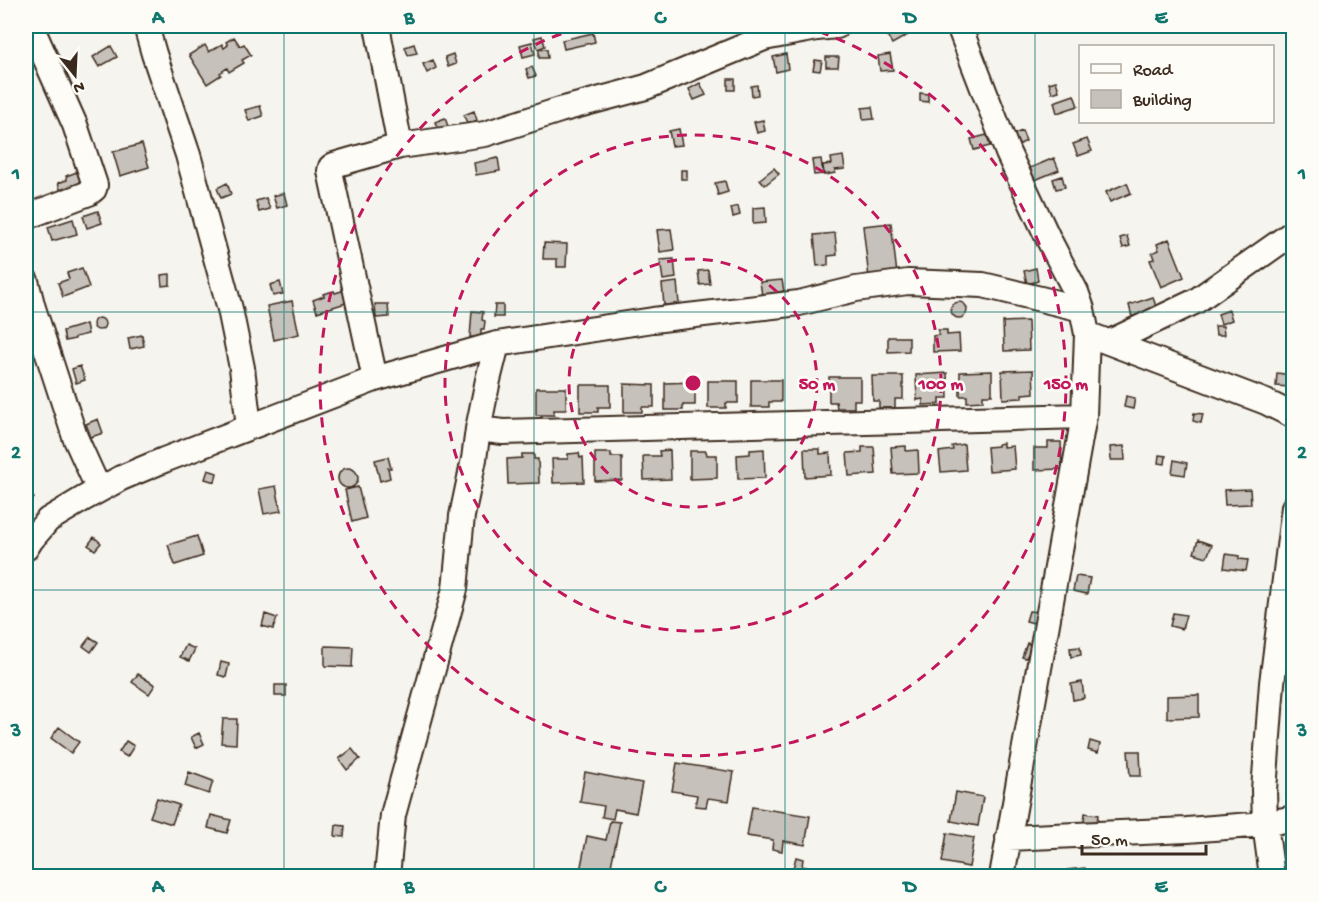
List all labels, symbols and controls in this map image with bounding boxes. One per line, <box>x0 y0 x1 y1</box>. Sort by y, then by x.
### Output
text: A <box>151 8 166 31</box>
text: B <box>403 8 415 31</box>
text: C <box>654 8 668 31</box>
text: D <box>901 8 917 31</box>
text: E <box>1155 8 1169 31</box>
north arrow <box>45 45 105 105</box>
legend <box>1079 45 1274 123</box>
text: Road <box>1133 61 1174 82</box>
text: N <box>70 75 86 97</box>
text: Building <box>1132 91 1192 112</box>
text: 1 <box>11 164 20 187</box>
text: 1 <box>1297 164 1306 187</box>
centre of rings <box>683 373 703 393</box>
text: 50 m <box>799 375 836 396</box>
text: 100 m <box>918 375 964 396</box>
text: 150 m <box>1043 375 1088 396</box>
text: 2 <box>11 443 21 466</box>
text: 2 <box>1297 443 1307 466</box>
text: 3 <box>10 721 21 744</box>
text: 3 <box>1296 721 1307 744</box>
scale bar <box>1082 818 1206 856</box>
text: 50 m <box>1091 831 1128 852</box>
text: A <box>151 877 166 900</box>
text: B <box>403 877 415 900</box>
text: C <box>654 877 668 900</box>
text: D <box>901 877 917 900</box>
text: E <box>1155 877 1169 900</box>

